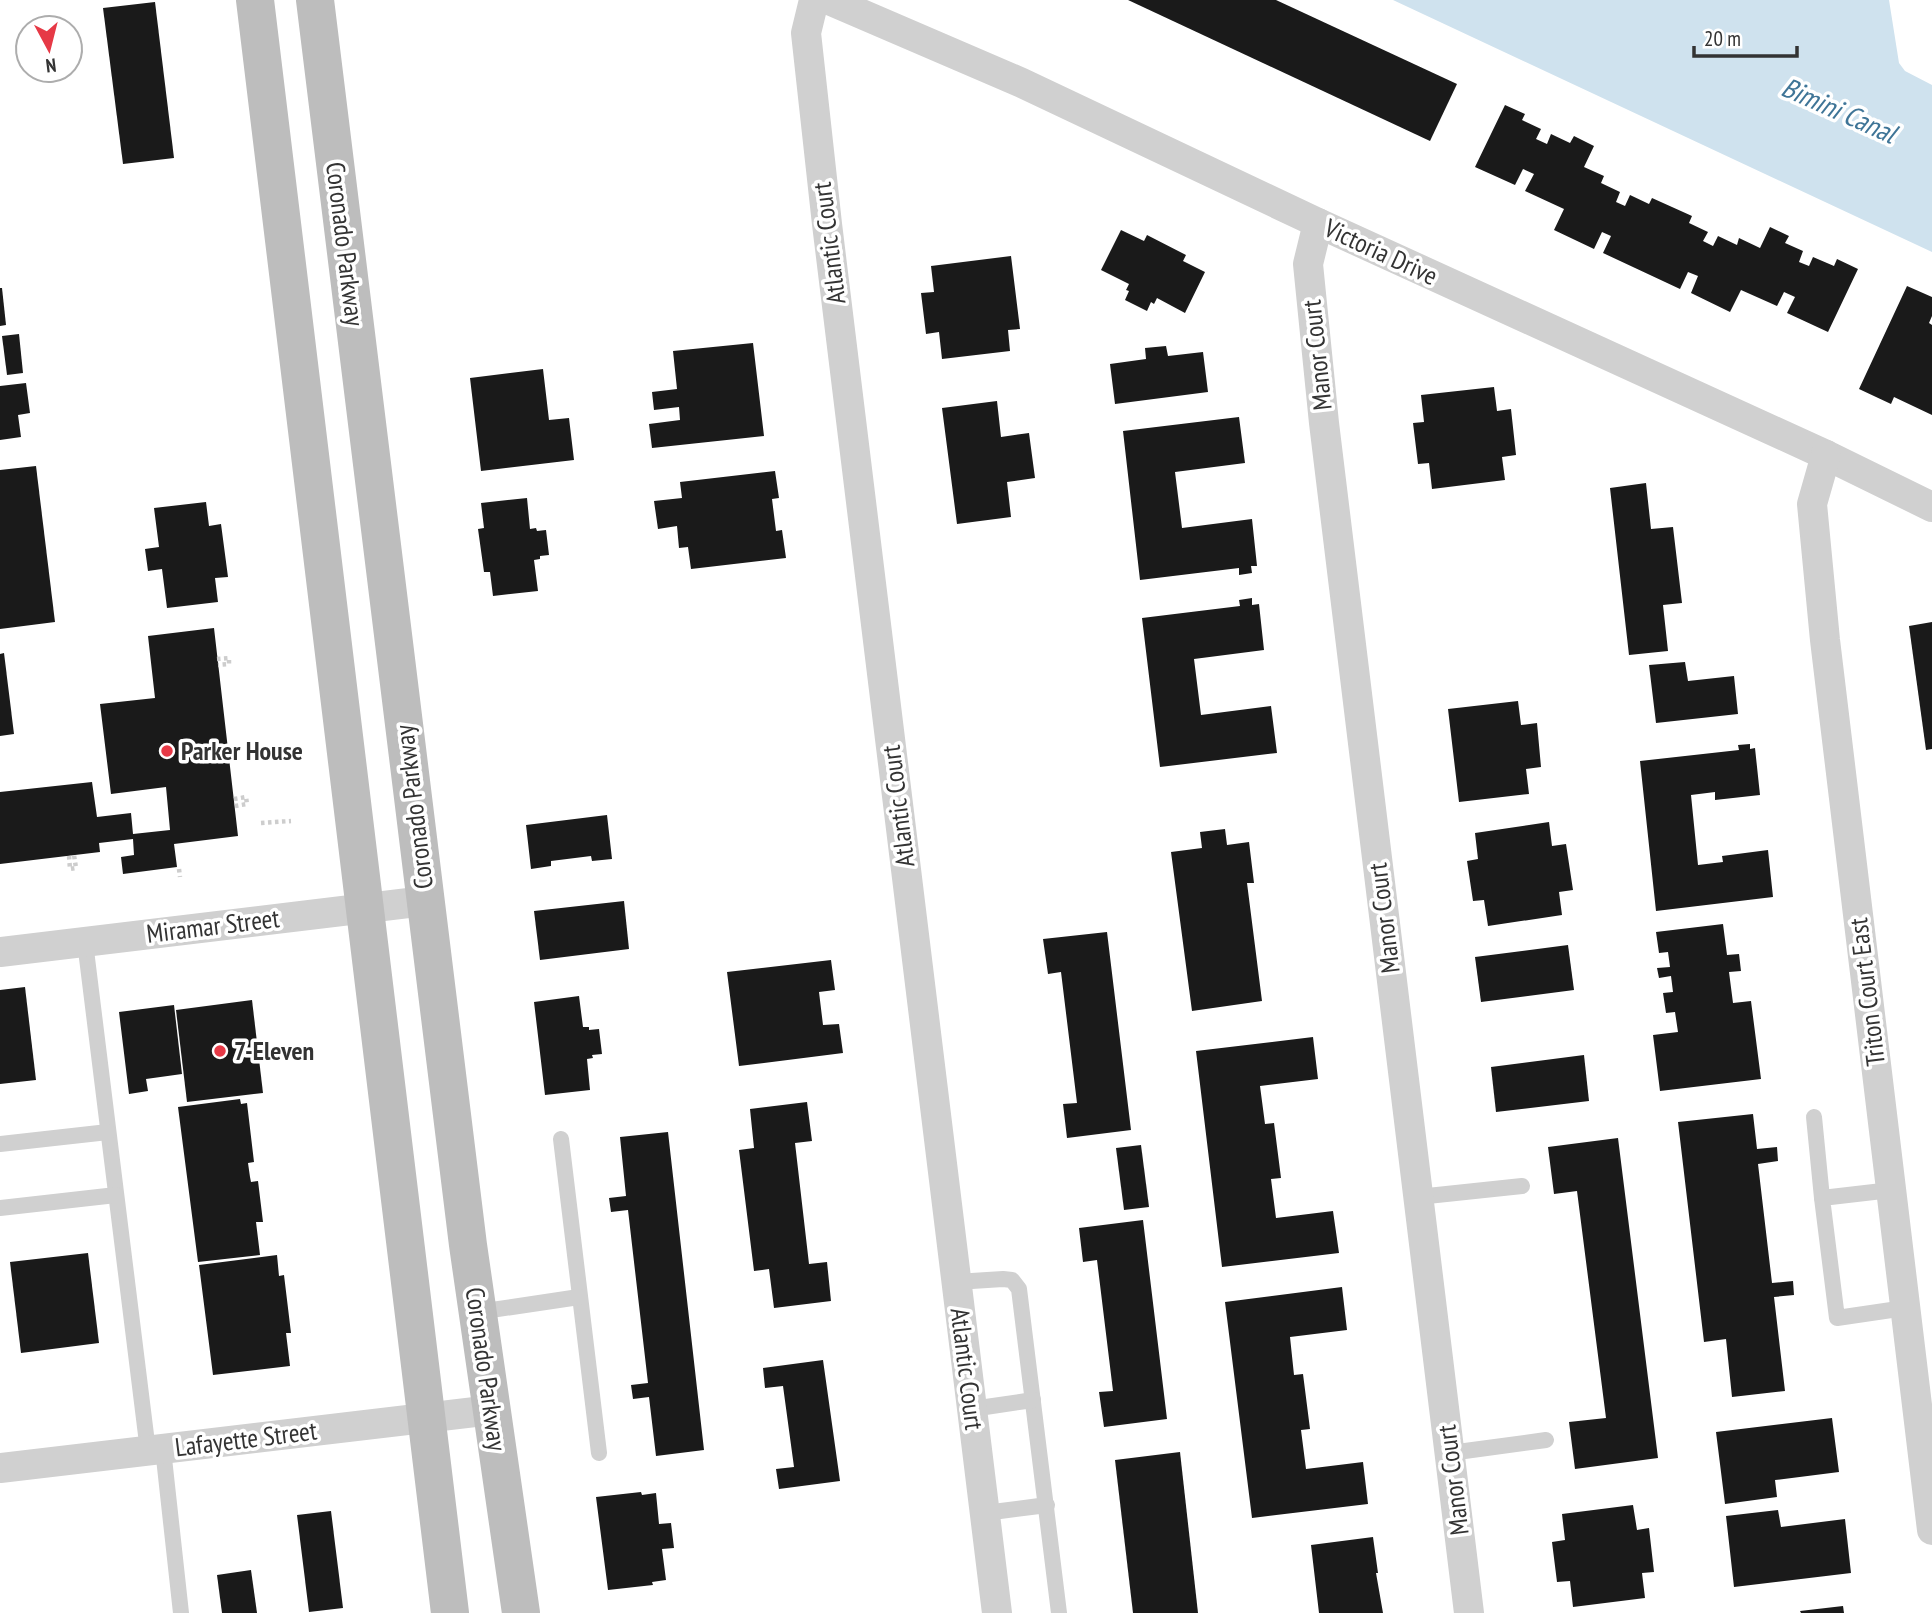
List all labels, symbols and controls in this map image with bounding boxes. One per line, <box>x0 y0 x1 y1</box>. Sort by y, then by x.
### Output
north arrow <box>14 14 84 84</box>
scale bar <box>1694 14 1797 58</box>
text: 20 m <box>1704 25 1741 52</box>
text: N <box>45 53 58 78</box>
water label: Bimini Canal <box>1776 68 1905 152</box>
street label: Coronado Parkway <box>319 160 372 328</box>
street label: Atlantic Court <box>805 180 852 306</box>
street label: Victoria Drive <box>1318 211 1443 292</box>
street label: Manor Court <box>1294 298 1339 412</box>
street label: Coronado Parkway <box>387 723 440 891</box>
place label: Parker House <box>181 734 303 767</box>
marker: Parker House <box>159 743 175 759</box>
street label: Atlantic Court <box>874 743 921 869</box>
street label: Manor Court <box>1360 861 1407 975</box>
street label: Miramar Street <box>145 901 281 950</box>
street label: Triton Court East <box>1841 916 1892 1068</box>
place label: 7-Eleven <box>234 1034 314 1067</box>
marker: 7-Eleven <box>212 1043 228 1059</box>
street label: Coronado Parkway <box>459 1285 514 1453</box>
street label: Atlantic Court <box>944 1306 991 1432</box>
street label: Lafayette Street <box>173 1413 319 1464</box>
street label: Manor Court <box>1429 1423 1476 1537</box>

